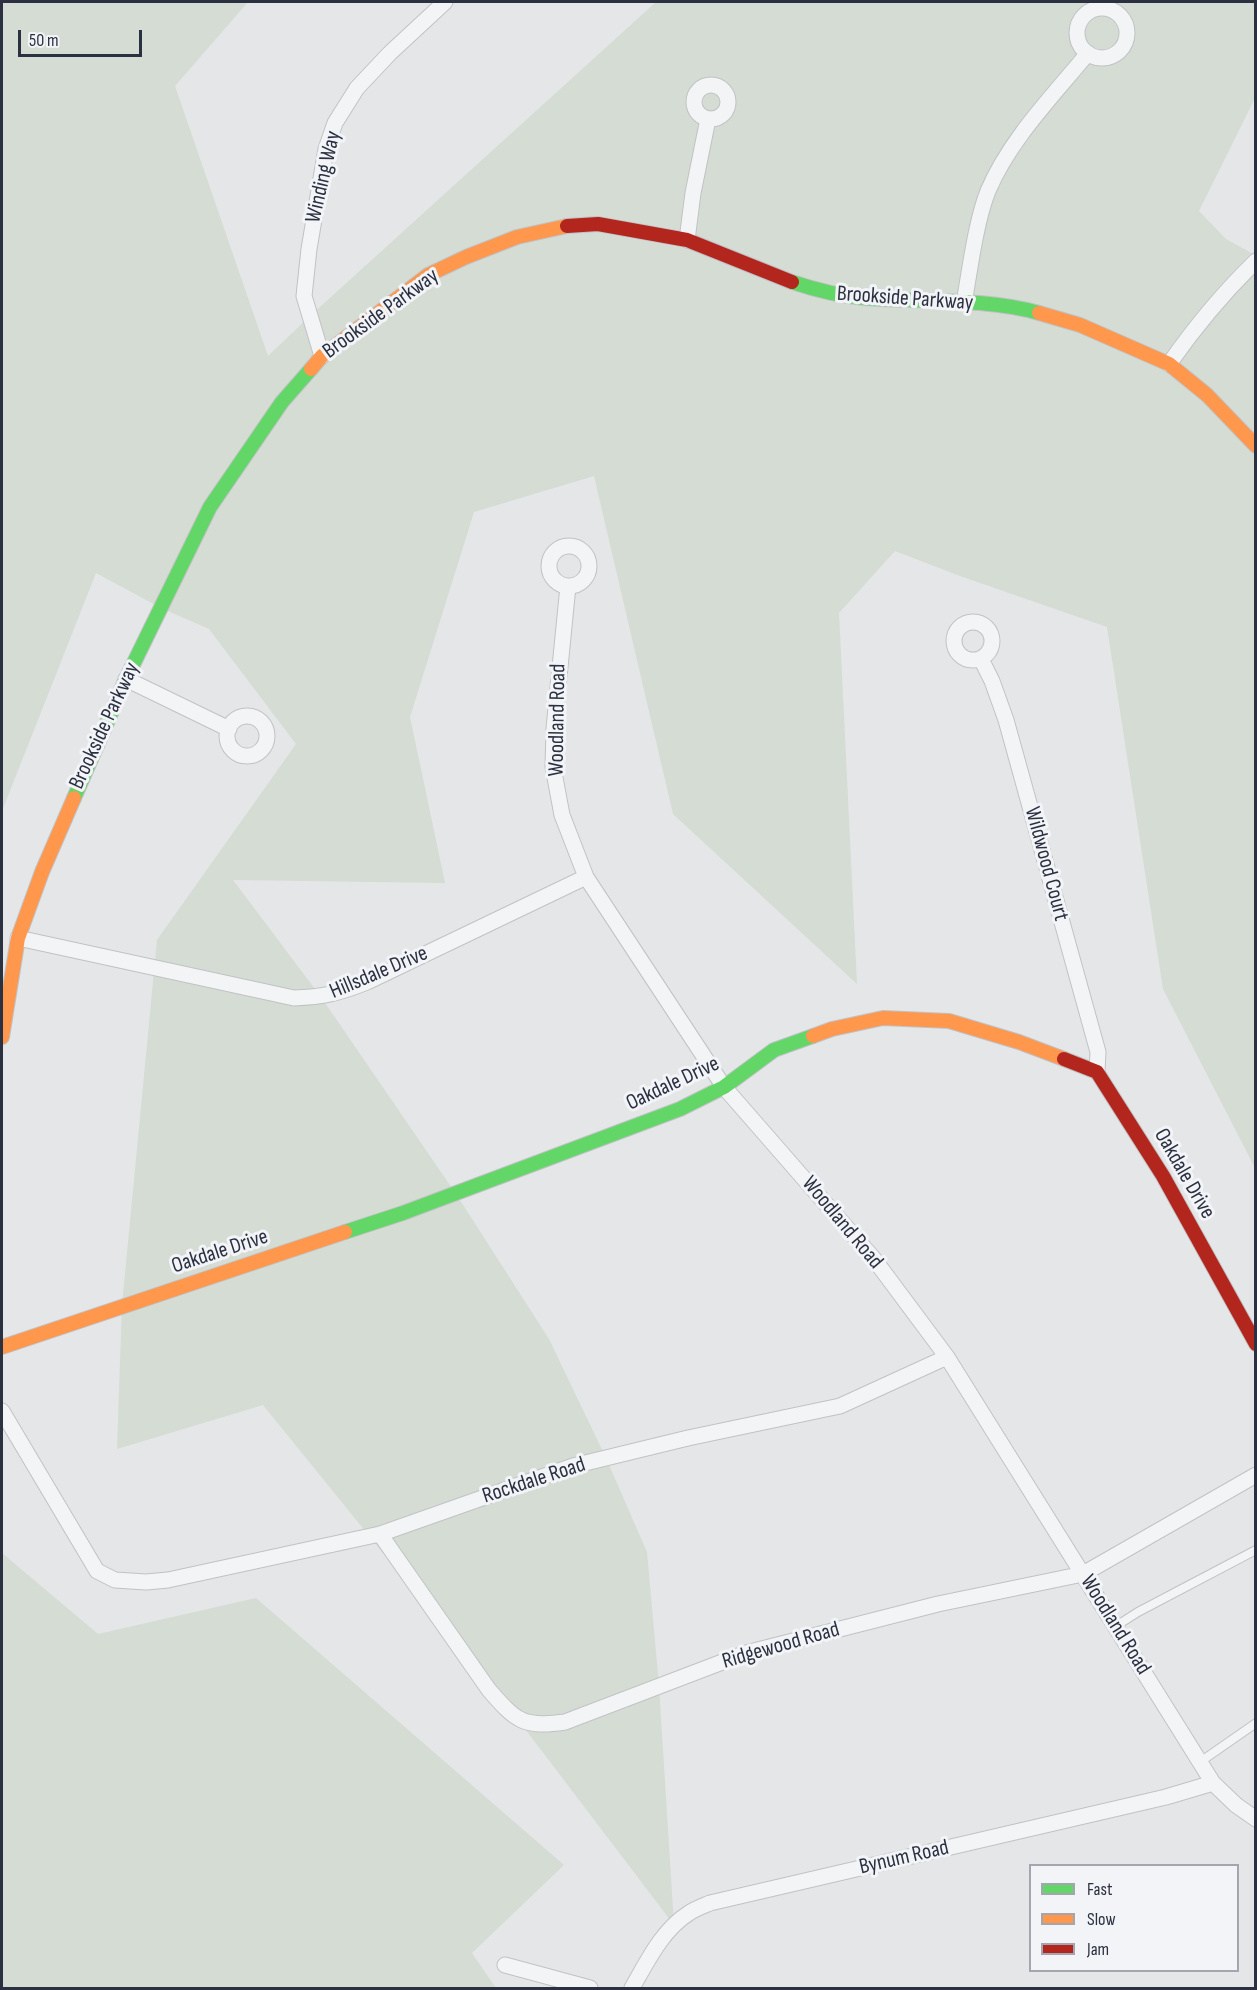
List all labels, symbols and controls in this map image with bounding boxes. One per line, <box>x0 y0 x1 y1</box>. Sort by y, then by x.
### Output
scale bar <box>21 18 146 56</box>
text: 50 m <box>29 30 59 51</box>
street label: Winding Way <box>301 129 347 225</box>
street label: Brookside Parkway <box>318 263 444 365</box>
street label: Brookside Parkway <box>836 281 974 317</box>
street label: Brookside Parkway <box>64 658 146 794</box>
street label: Woodland Road <box>544 663 572 777</box>
street label: Wildwood Court <box>1018 804 1074 924</box>
street label: Hillsdale Drive <box>326 941 432 1005</box>
street label: Oakdale Drive <box>622 1051 724 1117</box>
street label: Oakdale Drive <box>1148 1124 1220 1224</box>
street label: Woodland Road <box>796 1171 888 1275</box>
street label: Oakdale Drive <box>169 1224 271 1280</box>
street label: Rockdale Road <box>479 1452 589 1510</box>
street label: Woodland Road <box>1074 1570 1156 1680</box>
street label: Ridgewood Road <box>719 1617 843 1675</box>
street label: Bynum Road <box>857 1835 951 1881</box>
legend <box>1029 1864 1239 1972</box>
text: Fast <box>1087 1879 1112 1900</box>
text: Slow <box>1087 1909 1116 1930</box>
text: Jam <box>1087 1939 1109 1960</box>

